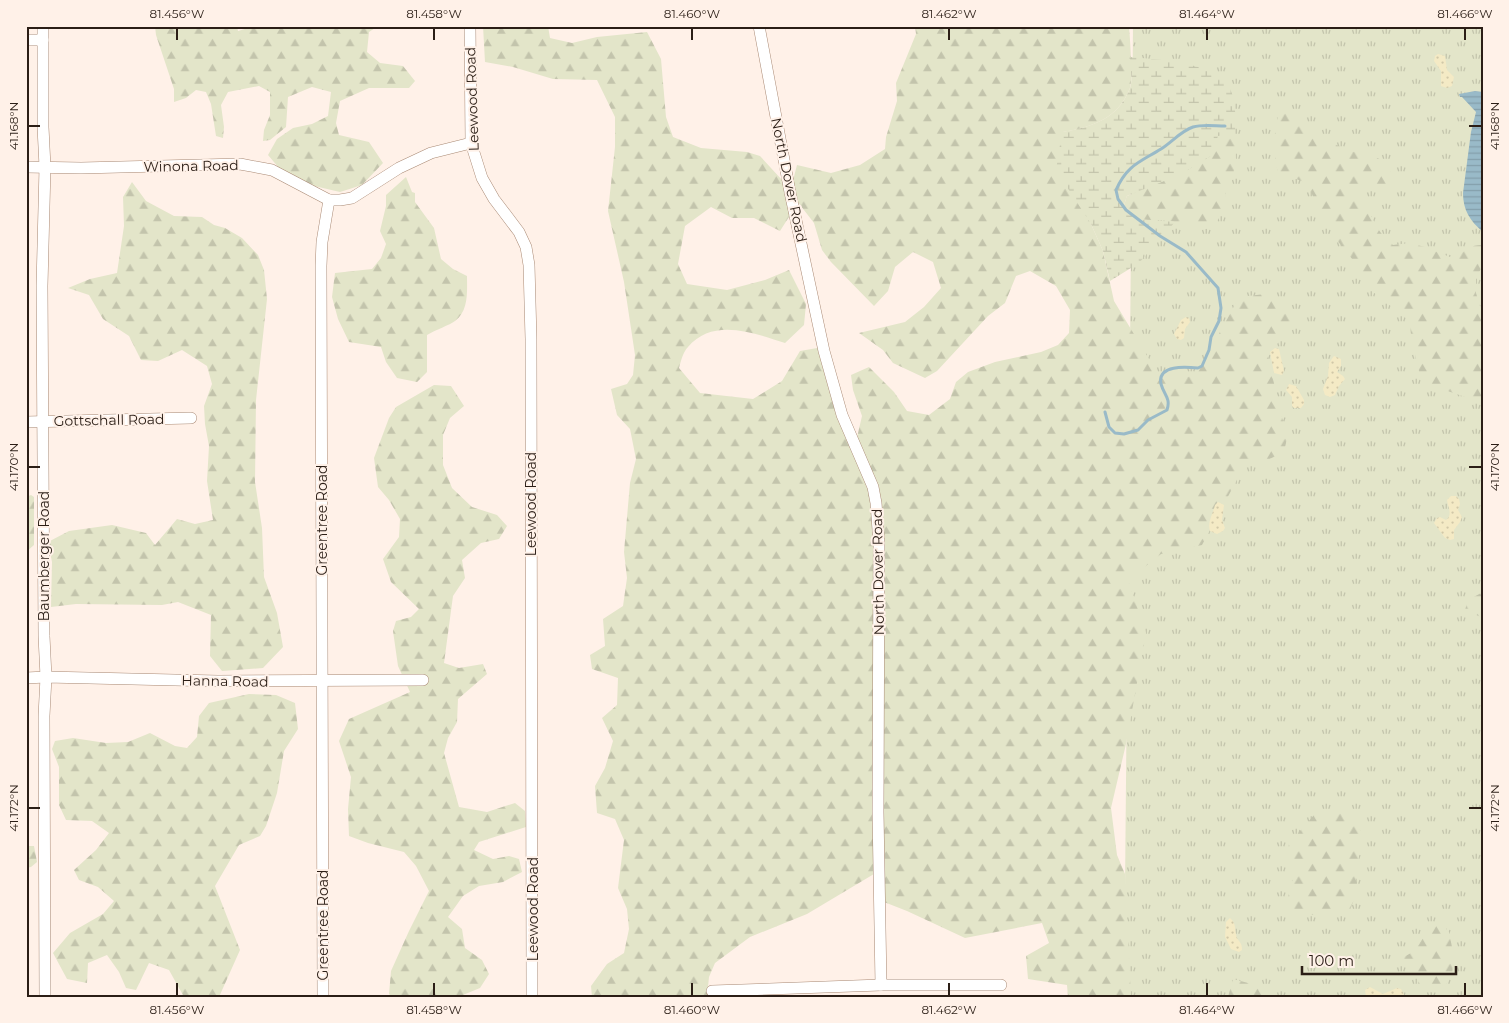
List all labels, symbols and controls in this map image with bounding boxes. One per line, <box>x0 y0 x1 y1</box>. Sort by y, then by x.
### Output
text: 81.456°W <box>150 6 204 21</box>
text: 81.458°W <box>406 6 462 21</box>
text: 81.460°W <box>664 6 720 21</box>
text: 81.462°W <box>921 6 977 21</box>
text: 81.464°W <box>1179 6 1235 21</box>
text: 81.466°W <box>1437 6 1493 21</box>
street label: Leewood Road <box>461 47 483 151</box>
text: 41.168°N <box>6 102 21 150</box>
text: 41.168°N <box>1487 102 1502 150</box>
street label: North Dover Road <box>767 116 811 244</box>
street label: Winona Road <box>143 156 239 176</box>
street label: Gottschall Road <box>53 410 165 430</box>
text: 41.170°N <box>6 443 21 491</box>
text: 41.170°N <box>1487 443 1502 491</box>
street label: Leewood Road <box>522 452 540 556</box>
street label: Greentree Road <box>313 465 331 575</box>
street label: Baumberger Road <box>35 491 53 621</box>
street label: North Dover Road <box>868 509 888 635</box>
street label: Hanna Road <box>181 671 269 691</box>
text: 41.172°N <box>6 784 21 832</box>
text: 41.172°N <box>1487 784 1502 832</box>
street label: Leewood Road <box>524 857 542 961</box>
street label: Greentree Road <box>314 870 332 980</box>
scale bar <box>1302 943 1455 975</box>
text: 100 m <box>1309 951 1354 970</box>
text: 81.456°W <box>150 1002 204 1017</box>
text: 81.458°W <box>406 1002 462 1017</box>
text: 81.460°W <box>664 1002 720 1017</box>
text: 81.462°W <box>921 1002 977 1017</box>
text: 81.464°W <box>1179 1002 1235 1017</box>
text: 81.466°W <box>1437 1002 1493 1017</box>

